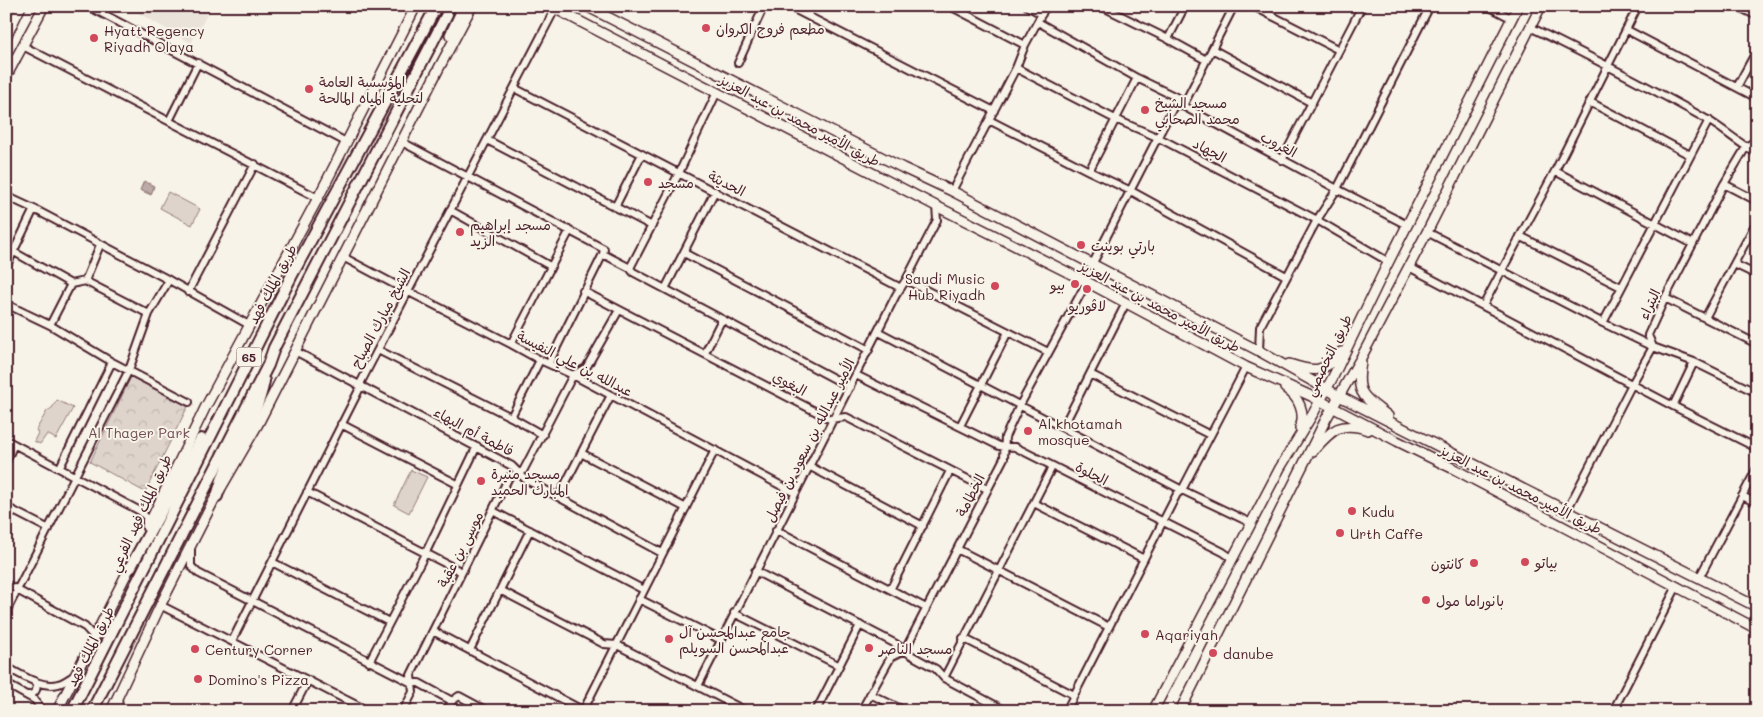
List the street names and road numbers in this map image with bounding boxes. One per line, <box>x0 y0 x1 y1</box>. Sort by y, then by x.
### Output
street label: طريق الأمير محمد بن عبد العزيز <box>716 69 884 170</box>
street label: الغروب <box>1257 127 1301 161</box>
street label: الجهاد <box>1190 133 1230 167</box>
street label: الحديثة <box>705 166 749 200</box>
street label: طريق الملك فهد <box>243 241 301 327</box>
street label: طريق الأمير محمد بن عبد العزيز <box>1076 255 1244 356</box>
street label: الشيخ مبارك الصباح <box>346 265 415 372</box>
street label: البتراء <box>1634 285 1664 323</box>
street label: طريق التخصصي <box>1300 311 1360 401</box>
street label: عبدالله بن علي النفيسة <box>512 326 636 404</box>
road number: 65 <box>236 348 262 367</box>
street label: الأمير عبدالله بن سعود بن فيصل <box>759 355 860 526</box>
street label: البغوي <box>769 366 810 402</box>
street label: فاطمة أم البهاء <box>430 402 518 462</box>
street label: طريق الأمير محمد بن عبد العزيز <box>1436 439 1605 538</box>
street label: طريق الملك فهد الفرعي <box>104 451 179 577</box>
street label: الحلوة <box>1072 457 1112 490</box>
street label: الخطامة <box>951 470 989 520</box>
street label: موسى بن عقبة <box>433 508 487 590</box>
street label: طريق الملك فهد <box>62 603 118 689</box>

